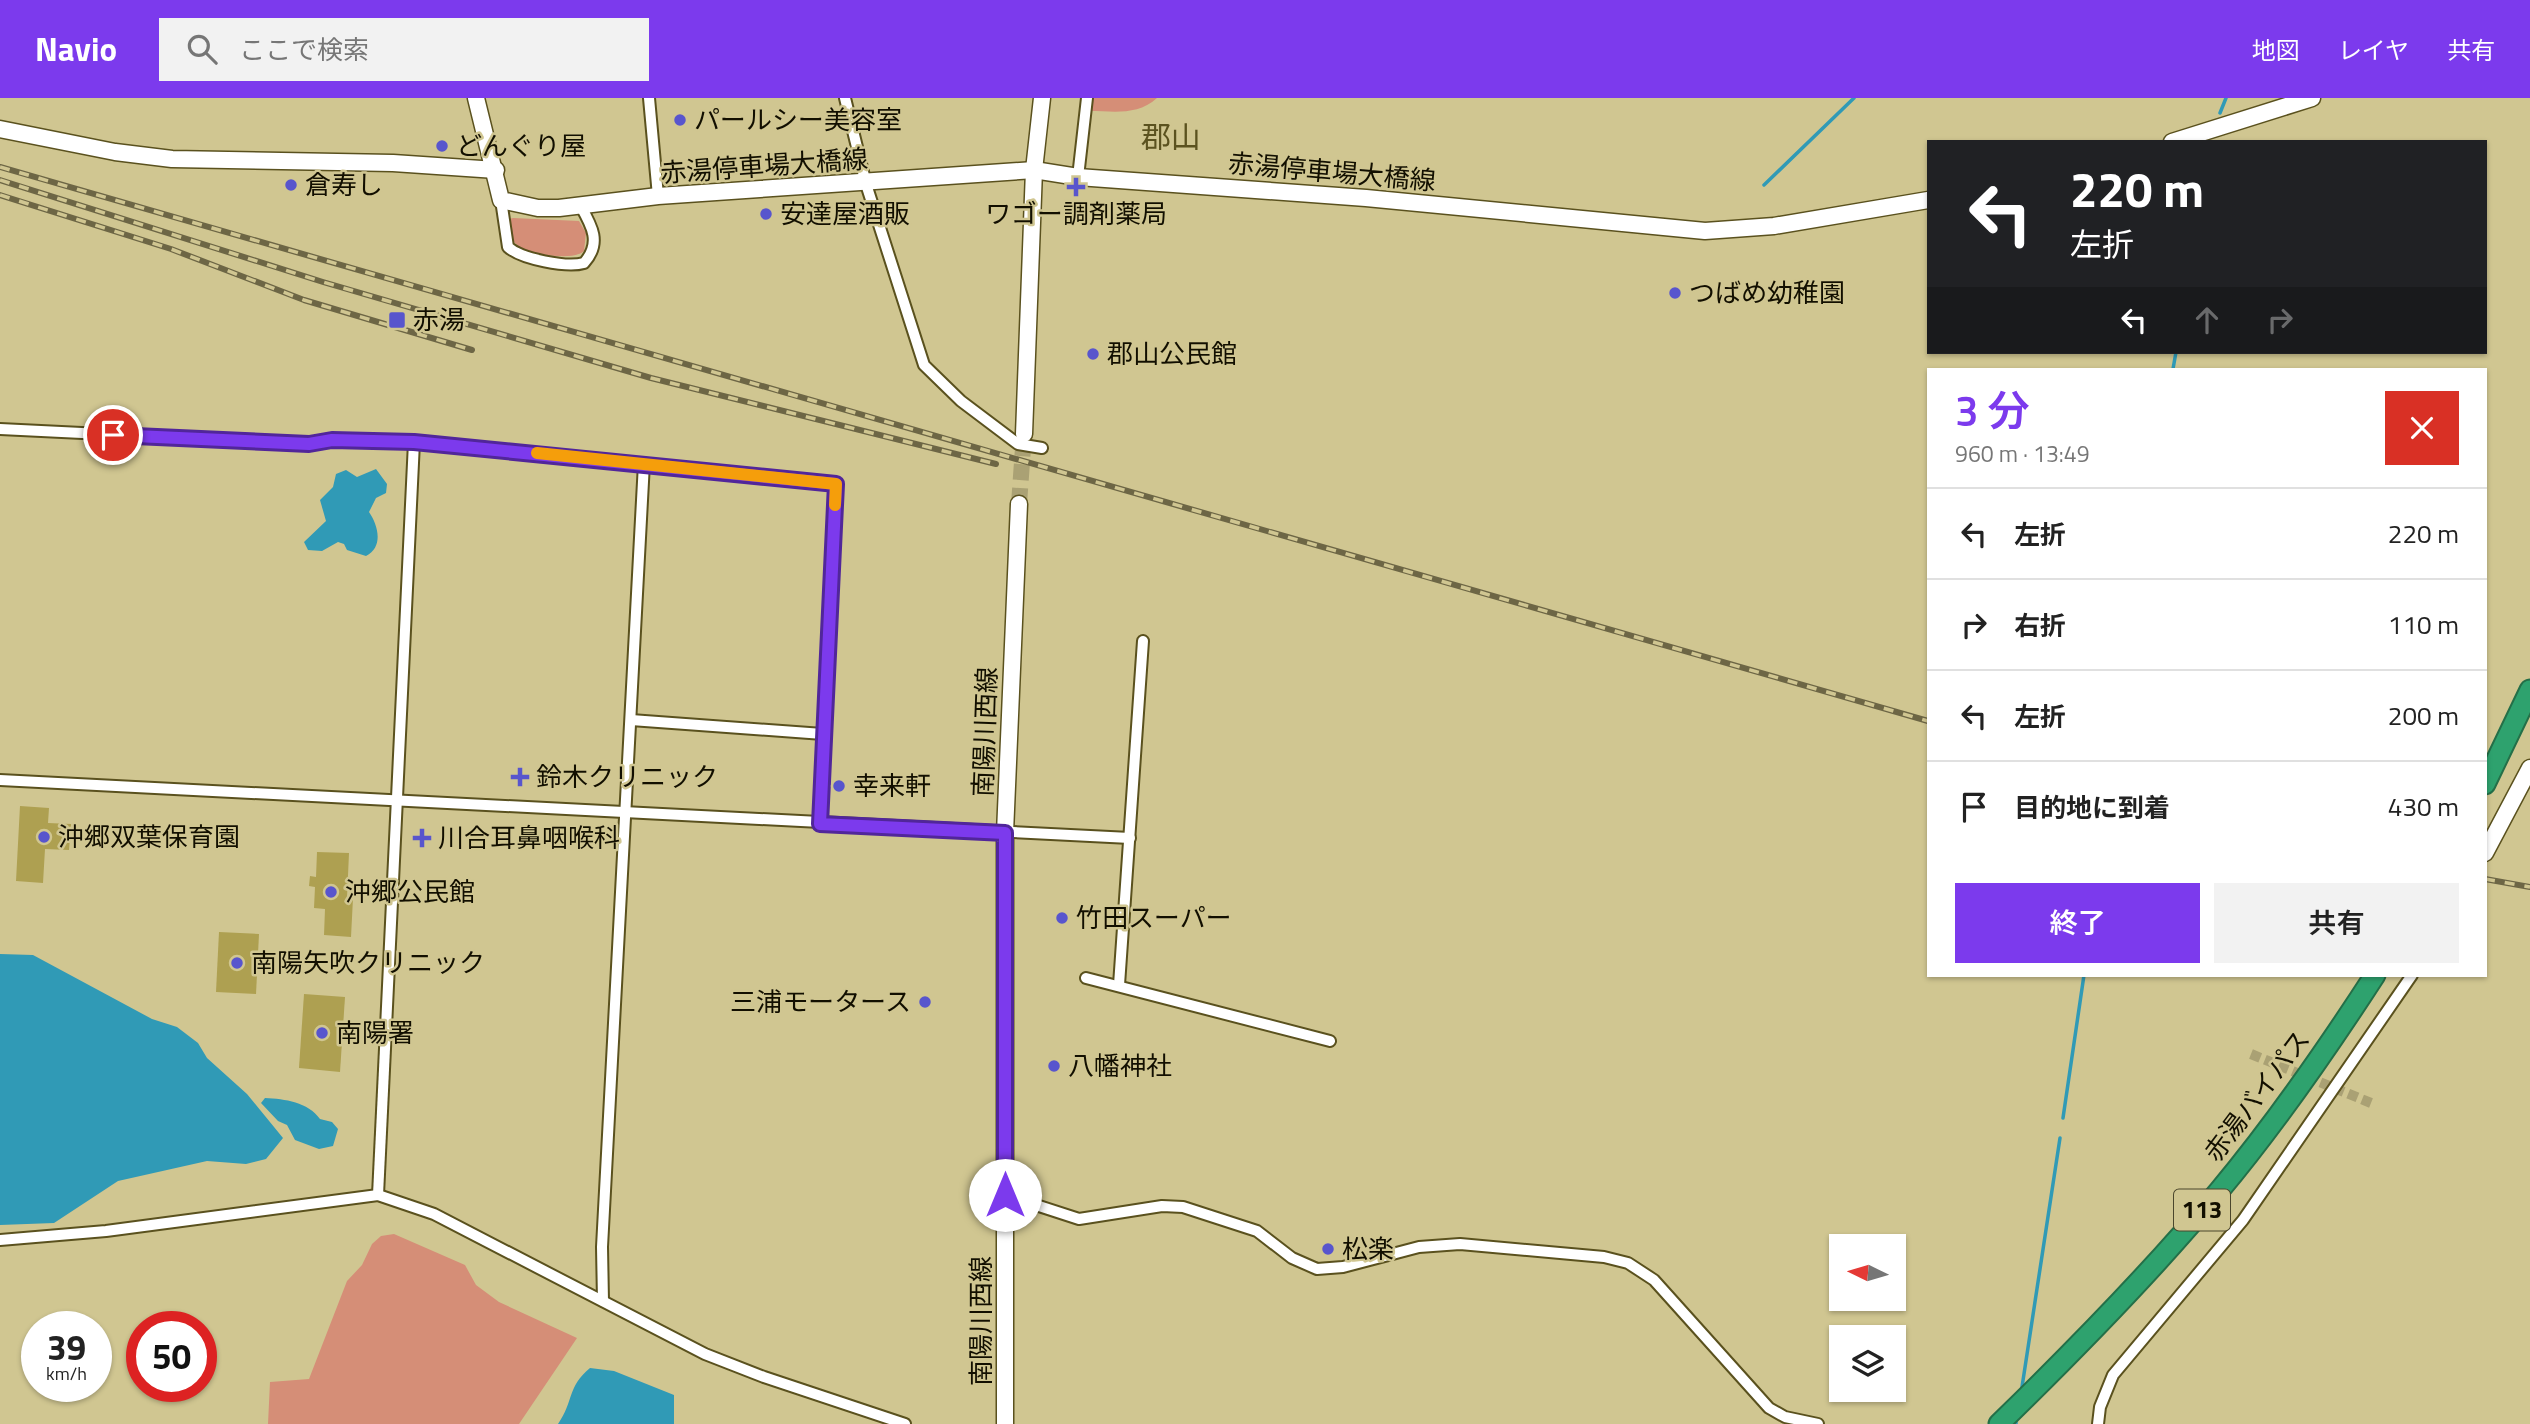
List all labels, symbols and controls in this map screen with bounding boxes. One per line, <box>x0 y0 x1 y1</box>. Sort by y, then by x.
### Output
search box <box>159 18 649 81</box>
text: Navio <box>35 24 117 74</box>
icon: search <box>183 30 221 68</box>
text: ここで検索 <box>239 30 369 69</box>
text: 地図 <box>2252 32 2300 68</box>
text: レイヤ <box>2338 32 2409 68</box>
text: 共有 <box>2447 32 2495 68</box>
place label: パールシー美容室 <box>694 100 902 139</box>
marker: パールシー美容室 <box>672 112 688 128</box>
district label: 郡山 <box>1141 114 1201 160</box>
place label: どんぐり屋 <box>456 126 586 165</box>
marker: どんぐり屋 <box>434 138 450 154</box>
street label: 赤湯停車場大橋線 <box>659 139 869 192</box>
street label: 赤湯停車場大橋線 <box>1227 143 1437 200</box>
text: 220 m <box>2070 151 2204 226</box>
place label: 倉寿し <box>305 165 383 204</box>
icon: left <box>1955 168 2046 259</box>
marker: 倉寿し <box>283 177 299 193</box>
marker: ワゴー調剤薬局 <box>1068 179 1084 195</box>
place label: 安達屋酒販 <box>780 194 910 233</box>
place label: ワゴー調剤薬局 <box>985 194 1167 233</box>
marker: 安達屋酒販 <box>758 206 774 222</box>
text: 左折 <box>2070 220 2134 268</box>
place label: つばめ幼稚園 <box>1689 273 1845 312</box>
marker: つばめ幼稚園 <box>1667 285 1683 301</box>
place label: 赤湯 <box>413 300 465 339</box>
icon: left <box>2115 301 2153 339</box>
icon: ahead <box>2188 301 2226 339</box>
icon: right <box>2261 301 2299 339</box>
marker: 赤湯 <box>387 310 407 330</box>
place label: 郡山公民館 <box>1107 334 1237 373</box>
marker: 郡山公民館 <box>1085 346 1101 362</box>
text: 3 分 <box>1955 378 2030 442</box>
button: close <box>2385 391 2459 465</box>
pin <box>83 405 143 465</box>
icon: arrive <box>94 416 132 454</box>
text: 960 m · 13:49 <box>1955 436 2090 471</box>
text: 220 m <box>2388 514 2459 553</box>
icon: left <box>1955 515 1993 553</box>
text: 左折 <box>2014 515 2066 554</box>
text: 110 m <box>2388 605 2459 644</box>
icon: right <box>1955 606 1993 644</box>
text: 右折 <box>2014 606 2066 645</box>
street label: 南陽川西線 <box>963 666 1006 798</box>
text: 200 m <box>2388 696 2459 735</box>
icon: left <box>1955 697 1993 735</box>
text: 左折 <box>2014 697 2066 736</box>
place label: 鈴木クリニック <box>536 757 718 796</box>
place label: 幸来軒 <box>853 766 931 805</box>
marker: 鈴木クリニック <box>510 767 530 787</box>
marker: 幸来軒 <box>831 778 847 794</box>
text: 430 m <box>2388 787 2459 826</box>
icon: arrive <box>1955 788 1993 826</box>
text: 目的地に到着 <box>2014 788 2170 827</box>
place label: 沖郷双葉保育園 <box>58 817 240 856</box>
place label: 川合耳鼻咽喉科 <box>438 818 620 857</box>
marker: 川合耳鼻咽喉科 <box>412 828 432 848</box>
marker: 沖郷双葉保育園 <box>36 829 52 845</box>
place label: 沖郷公民館 <box>345 872 475 911</box>
button: 終了 <box>1955 883 2200 963</box>
button: 共有 <box>2214 883 2459 963</box>
marker: 沖郷公民館 <box>323 884 339 900</box>
place label: 竹田スーパー <box>1076 898 1232 937</box>
marker: 竹田スーパー <box>1054 910 1070 926</box>
place label: 南陽矢吹クリニック <box>251 943 485 982</box>
marker: 南陽矢吹クリニック <box>229 955 245 971</box>
place label: 三浦モータース <box>730 982 911 1021</box>
marker: 三浦モータース <box>917 994 933 1010</box>
place label: 南陽署 <box>336 1013 414 1052</box>
street label: 赤湯バイパス <box>2194 1022 2319 1170</box>
marker: 南陽署 <box>314 1025 330 1041</box>
place label: 八幡神社 <box>1068 1046 1172 1085</box>
marker: 八幡神社 <box>1046 1058 1062 1074</box>
position arrow <box>968 1158 1042 1232</box>
road number: 113 <box>2174 1190 2230 1230</box>
place label: 松楽 <box>1342 1229 1394 1268</box>
north arrow <box>1829 1234 1906 1311</box>
map controls <box>1829 1234 1906 1402</box>
marker: 松楽 <box>1320 1241 1336 1257</box>
street label: 南陽川西線 <box>961 1256 1000 1386</box>
speed limit sign: 50 <box>126 1311 217 1402</box>
text: 39 <box>47 1320 86 1374</box>
button: layers <box>1829 1325 1906 1402</box>
text: km/h <box>46 1360 87 1387</box>

